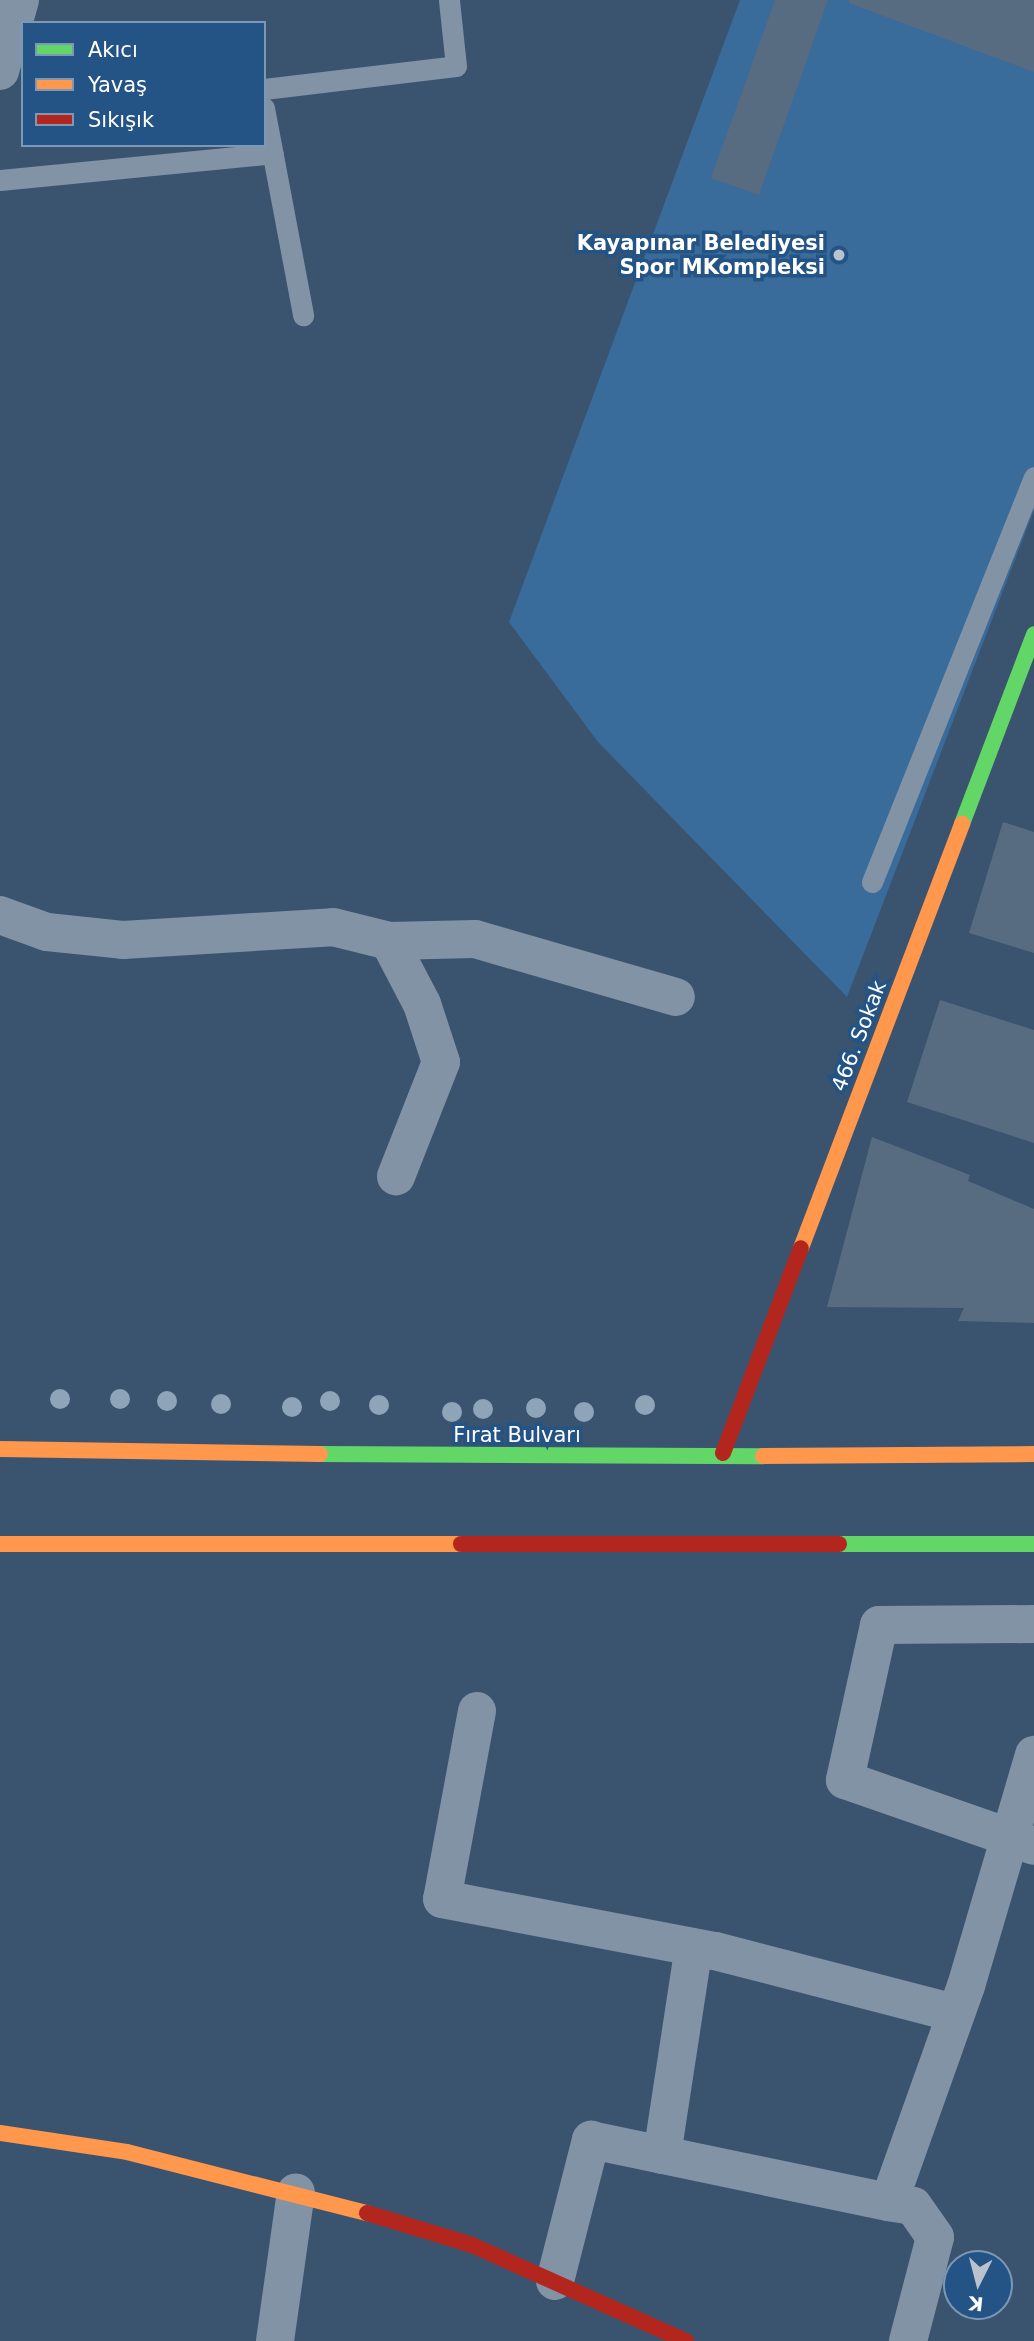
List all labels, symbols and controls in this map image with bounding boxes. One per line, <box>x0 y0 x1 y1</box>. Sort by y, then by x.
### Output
legend <box>21 21 266 147</box>
text: Akıcı <box>88 38 138 62</box>
text: Yavaş <box>88 73 147 97</box>
text: Sıkışık <box>88 108 154 132</box>
place label: Kayapınar Belediyesi Spor MKompleksi <box>577 230 825 280</box>
marker: Kayapınar Belediyesi Spor MKompleksi <box>831 247 847 263</box>
street label: 466. Sokak <box>826 977 892 1095</box>
street label: Fırat Bulvarı <box>453 1422 581 1448</box>
north arrow <box>943 2250 1013 2320</box>
text: K <box>968 2292 984 2316</box>

